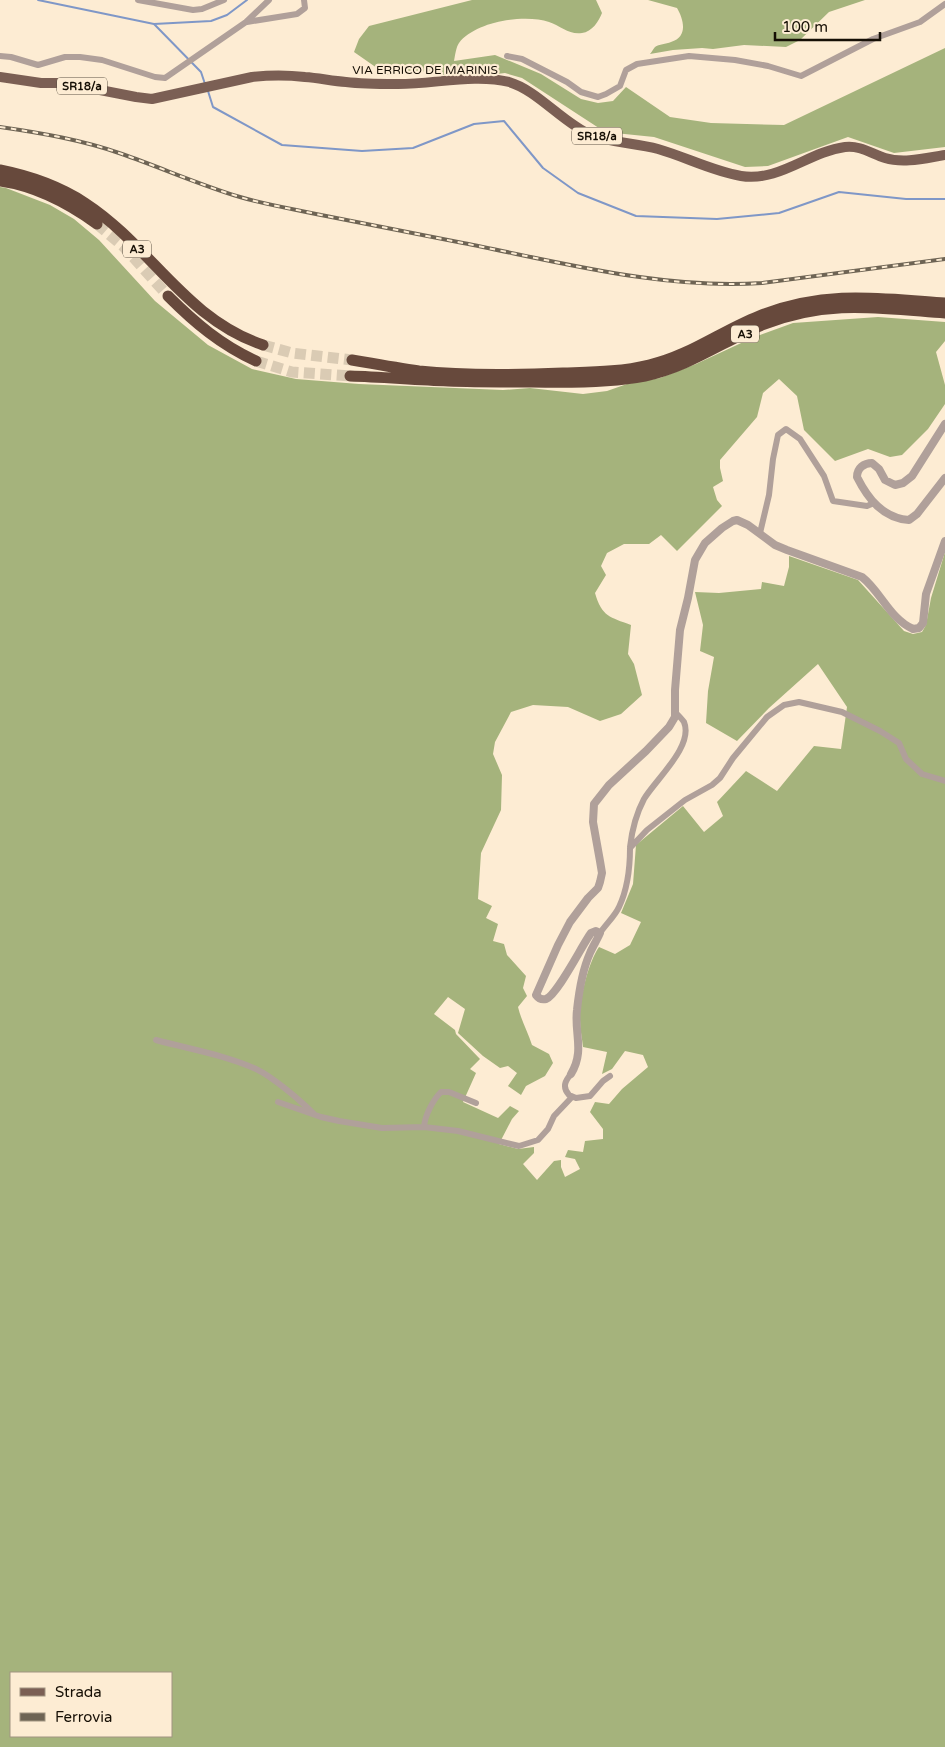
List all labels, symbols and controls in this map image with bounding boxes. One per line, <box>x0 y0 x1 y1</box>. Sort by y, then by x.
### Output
scale bar <box>775 10 880 42</box>
text: 100 m <box>782 18 828 36</box>
street label: VIA ERRICO DE MARINIS <box>352 63 498 77</box>
road number: SR18/a <box>57 78 107 94</box>
road number: SR18/a <box>572 128 622 144</box>
road number: A3 <box>123 240 151 258</box>
road number: A3 <box>731 326 759 342</box>
legend <box>10 1672 172 1737</box>
text: Strada <box>55 1683 102 1701</box>
text: Ferrovia <box>55 1708 112 1726</box>

